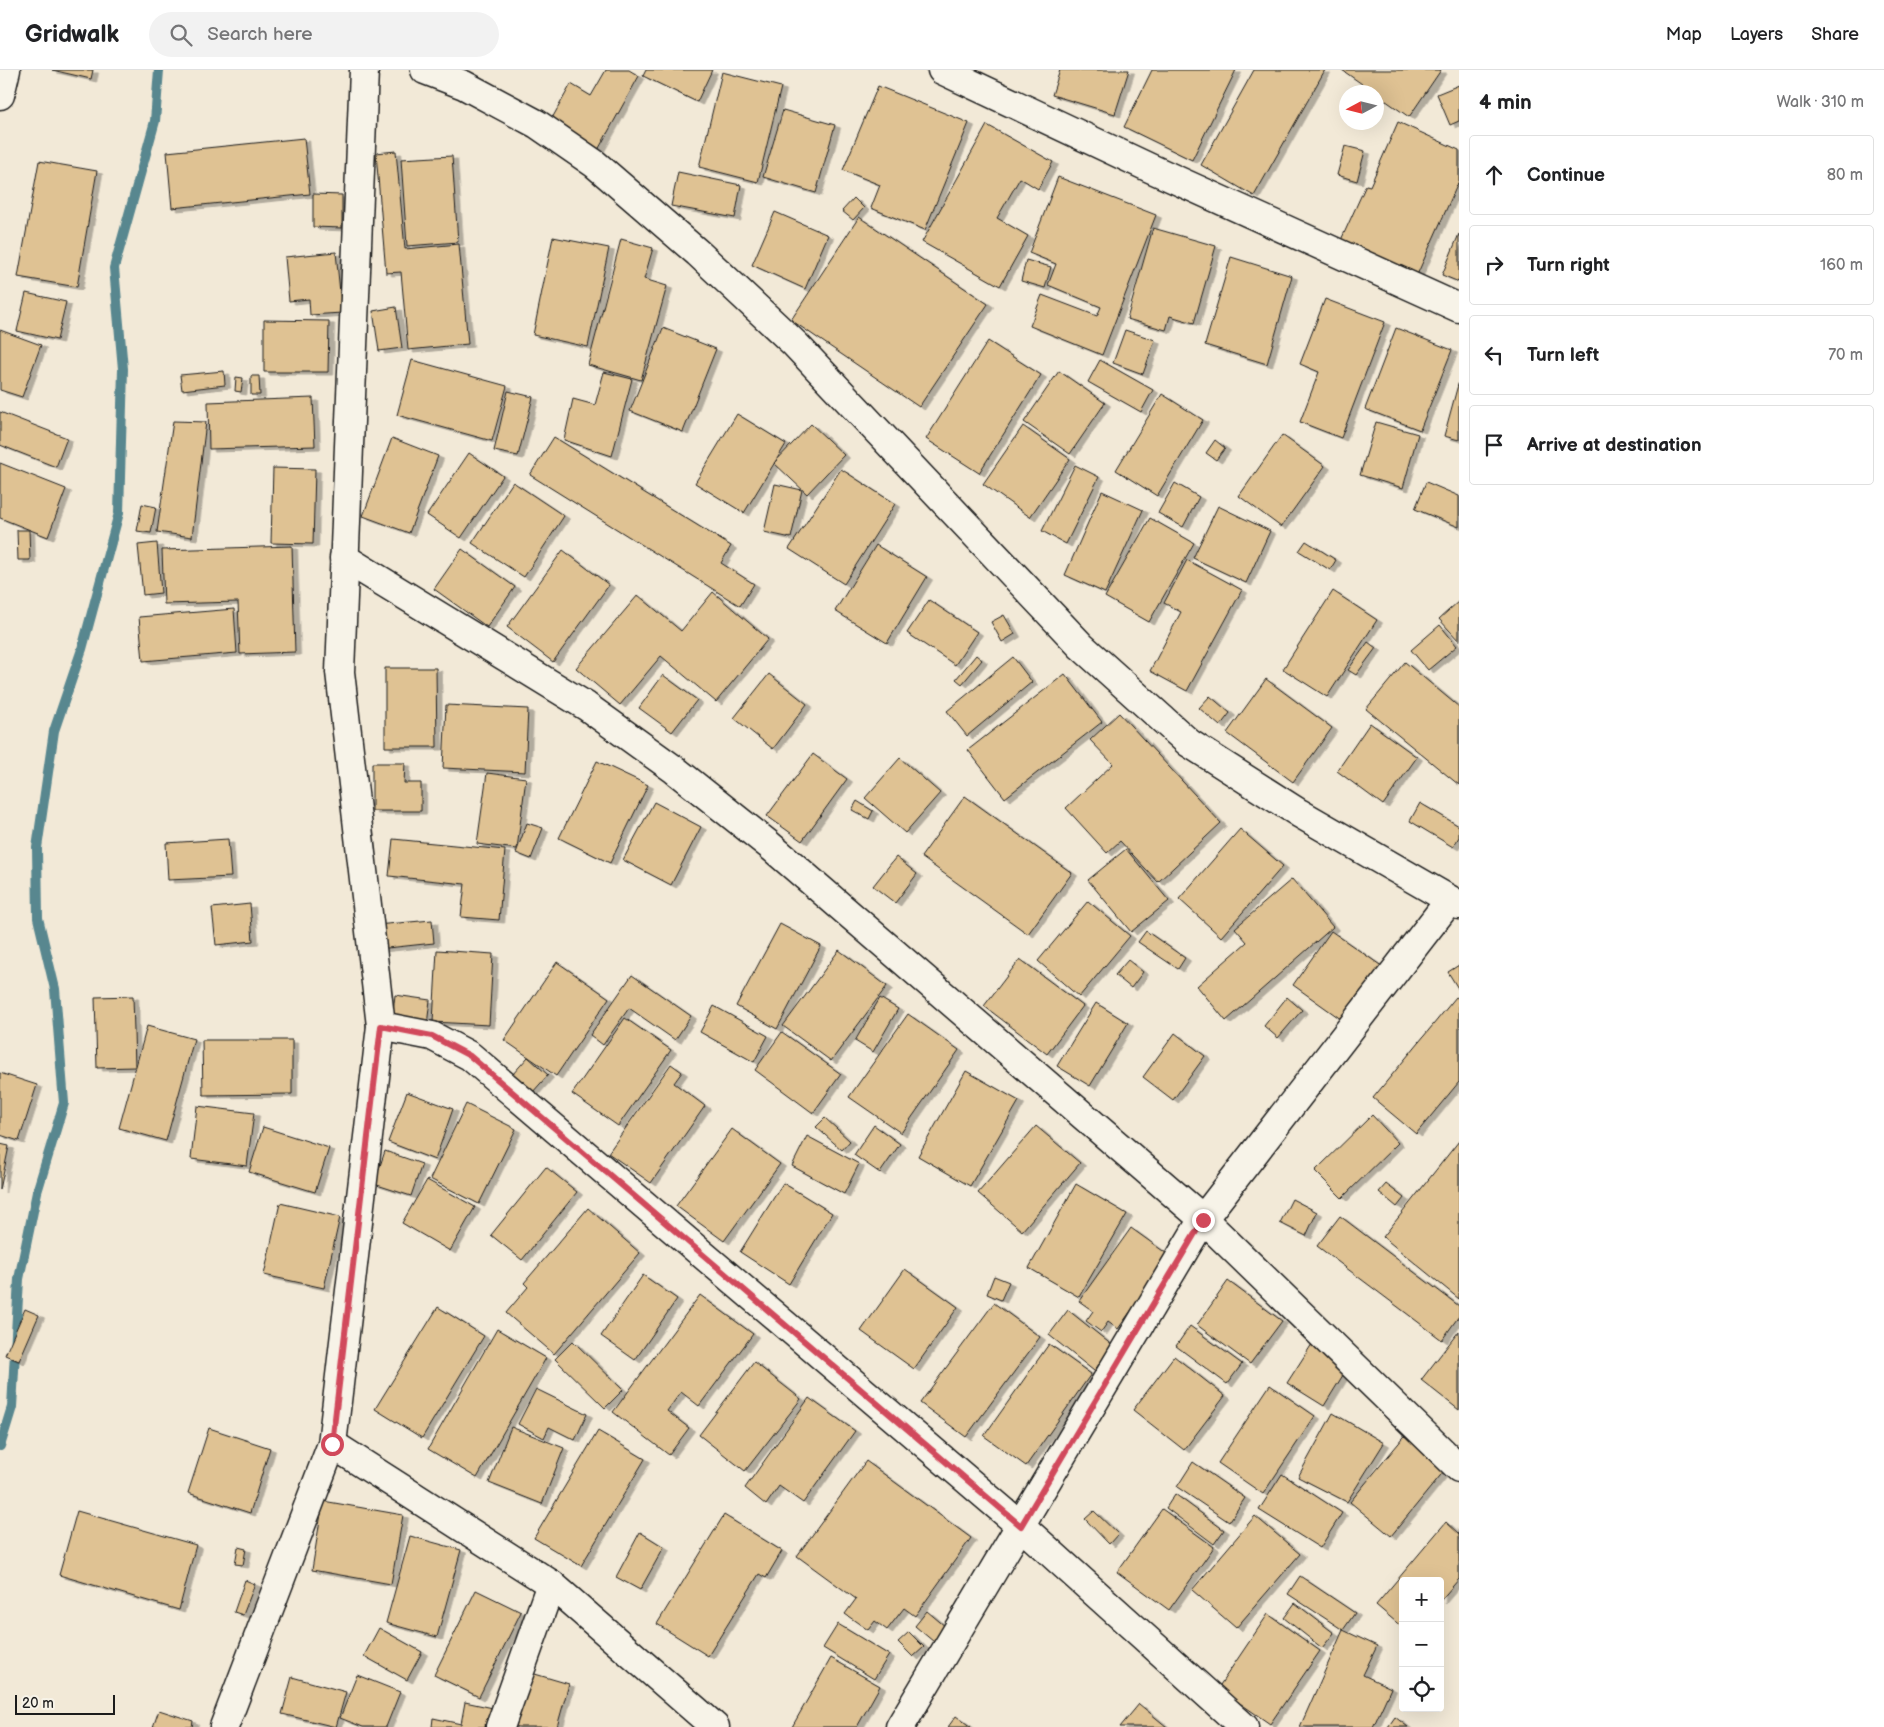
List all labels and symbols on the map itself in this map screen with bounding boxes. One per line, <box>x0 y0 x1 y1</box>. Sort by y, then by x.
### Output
north arrow <box>1339 85 1384 130</box>
route end <box>1192 1209 1215 1232</box>
route start <box>321 1433 344 1456</box>
scale bar <box>15 1692 115 1715</box>

